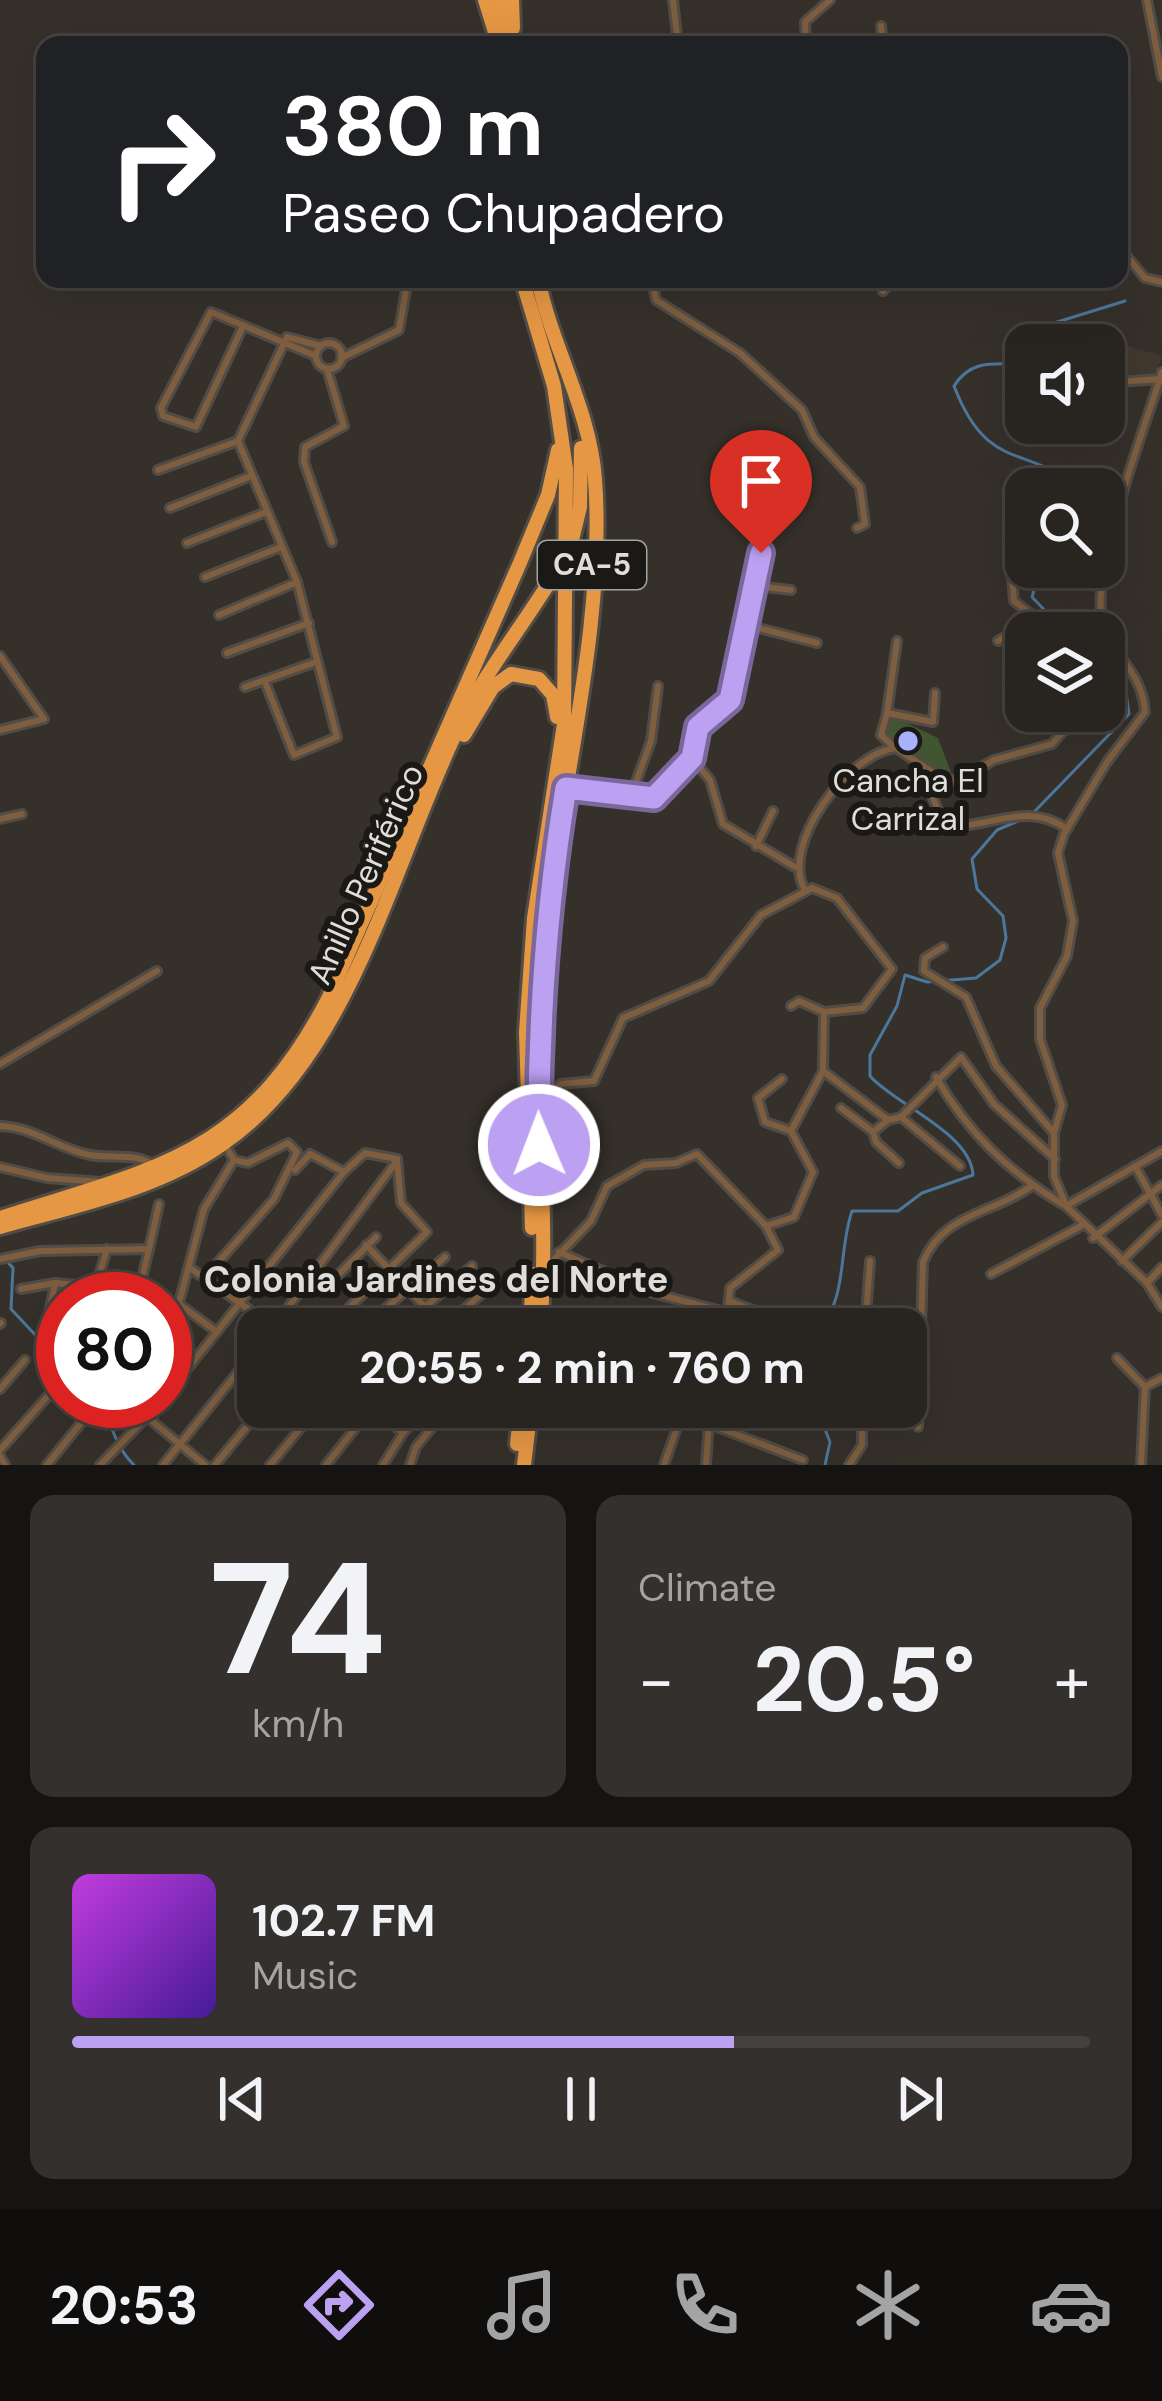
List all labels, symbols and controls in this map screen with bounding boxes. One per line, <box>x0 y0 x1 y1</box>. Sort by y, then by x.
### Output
text: 380 m <box>282 72 544 181</box>
icon: right <box>84 84 240 240</box>
text: Paseo Chupadero <box>282 178 725 249</box>
map controls <box>1005 324 1125 732</box>
button: sound <box>1005 324 1125 444</box>
pin <box>710 430 812 553</box>
icon: arrive <box>728 448 794 514</box>
button: search <box>1005 468 1125 588</box>
road number: CA-5 <box>538 541 646 589</box>
button: layers <box>1005 612 1125 732</box>
marker: Cancha El Carrizal <box>895 728 921 754</box>
street label: Anillo Periférico <box>298 757 433 991</box>
place label: Cancha El Carrizal <box>832 759 984 840</box>
position arrow <box>476 1082 602 1208</box>
district label: Colonia Jardines del Norte <box>204 1256 668 1303</box>
speed limit sign: 80 <box>36 1272 192 1428</box>
text: 20:55 · 2 min · 760 m <box>359 1338 805 1397</box>
text: 74 <box>210 1518 386 1721</box>
text: Climate <box>638 1562 776 1613</box>
text: 20.5° <box>753 1622 975 1739</box>
text: − <box>638 1638 674 1723</box>
text: + <box>1054 1638 1090 1723</box>
text: km/h <box>252 1698 344 1749</box>
text: 102.7 FM <box>252 1891 435 1950</box>
text: Music <box>252 1950 358 2001</box>
icon: previous <box>209 2066 275 2132</box>
icon: pause <box>548 2066 614 2132</box>
icon: next <box>887 2066 953 2132</box>
icon: directions <box>297 2263 381 2347</box>
icon: music <box>480 2263 564 2347</box>
icon: phone <box>663 2263 747 2347</box>
icon: climate <box>846 2263 930 2347</box>
icon: car <box>1029 2263 1113 2347</box>
text: 20:53 <box>49 2270 198 2341</box>

